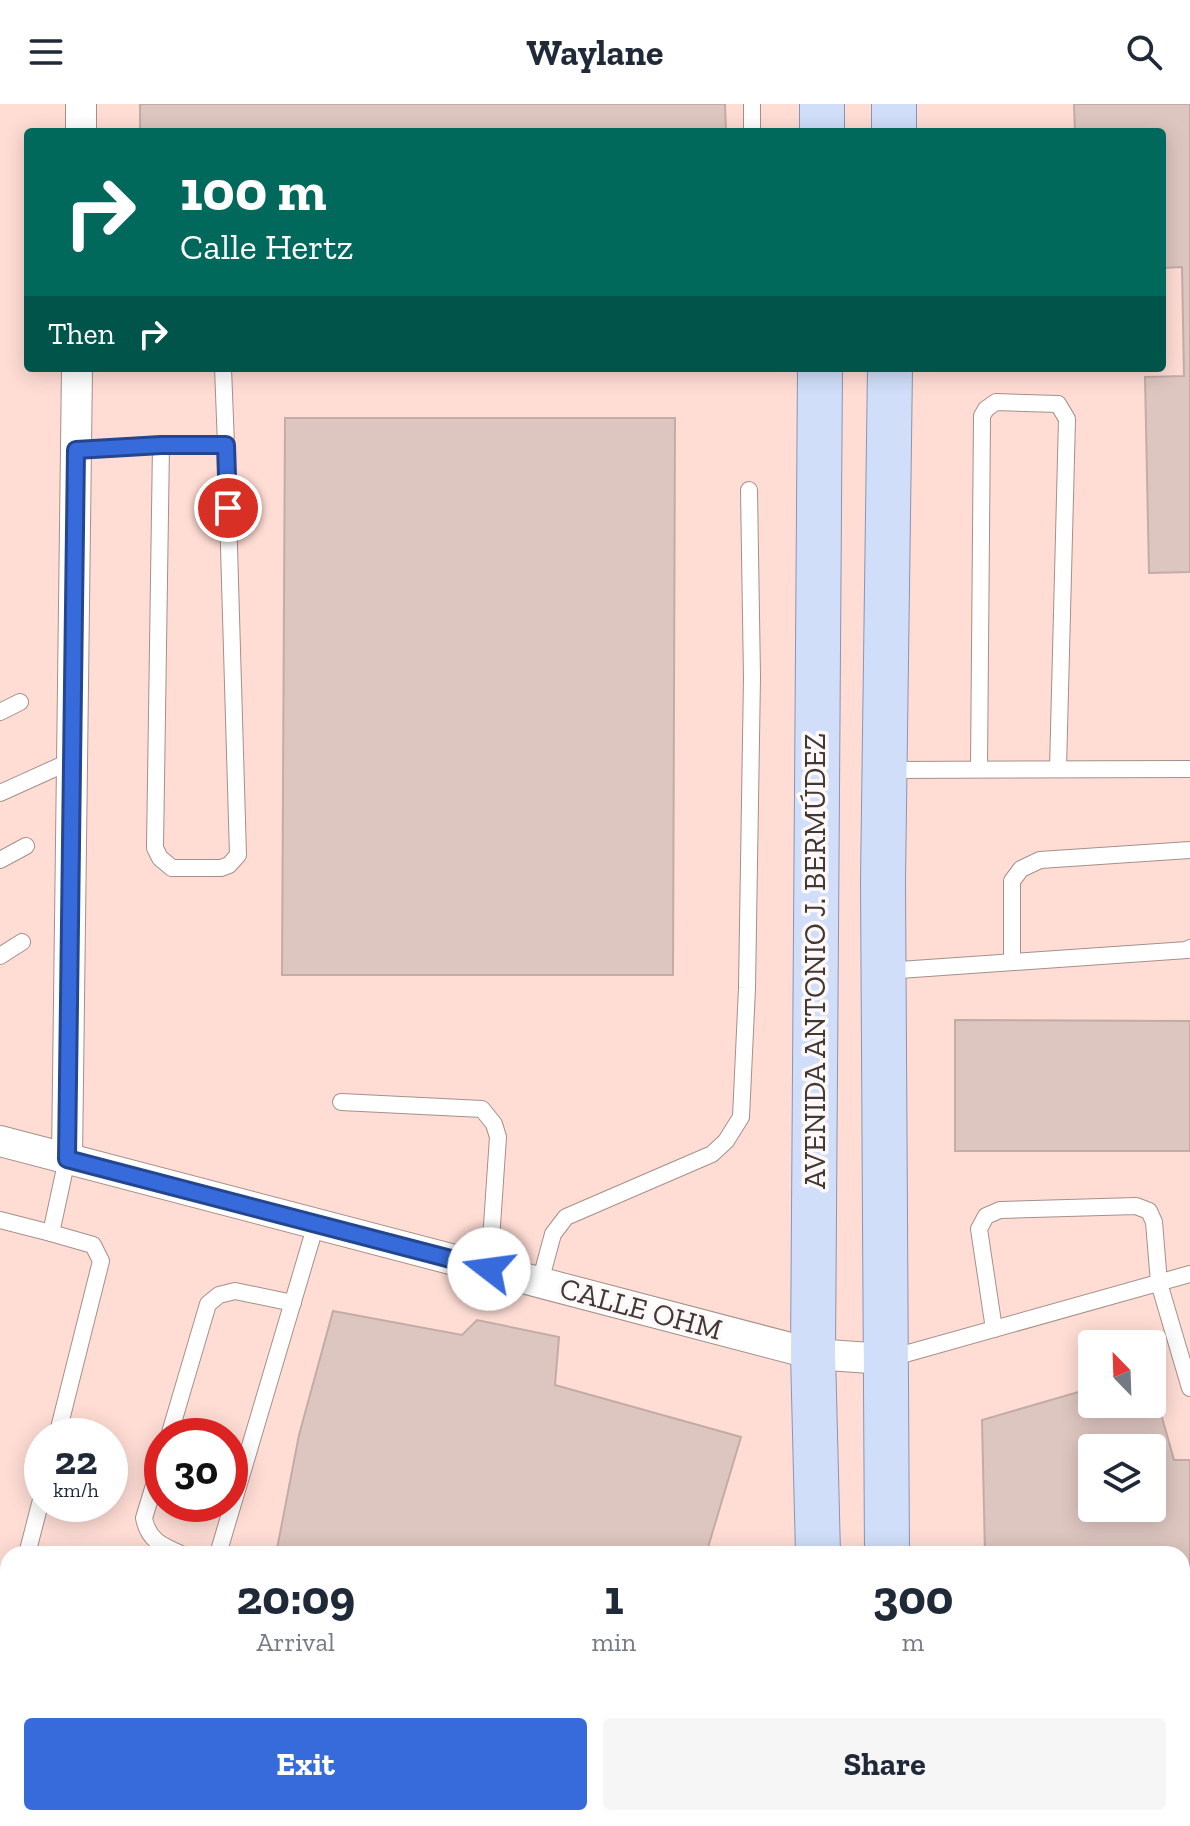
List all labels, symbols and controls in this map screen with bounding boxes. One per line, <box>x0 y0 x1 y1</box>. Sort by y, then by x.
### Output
icon: menu <box>24 30 68 74</box>
icon: search <box>1122 30 1166 74</box>
text: Waylane <box>527 31 663 74</box>
text: 100 m <box>180 157 327 224</box>
icon: right <box>48 160 152 264</box>
text: Calle Hertz <box>180 225 353 268</box>
icon: right <box>131 312 175 356</box>
text: Then <box>48 316 115 352</box>
pin <box>194 474 262 542</box>
icon: arrive <box>206 486 250 530</box>
street label: AVENIDA ANTONIO J. BERMÚDEZ <box>797 733 833 1189</box>
position arrow <box>447 1227 531 1311</box>
street label: CALLE OHM <box>556 1270 726 1348</box>
north arrow <box>1078 1330 1166 1418</box>
map controls <box>1078 1330 1166 1522</box>
speed limit sign: 30 <box>144 1418 248 1522</box>
button: layers <box>1078 1434 1166 1522</box>
text: 22 <box>55 1436 97 1484</box>
text: km/h <box>53 1478 99 1502</box>
text: 20:09 <box>236 1569 355 1626</box>
text: 1 <box>604 1569 624 1626</box>
text: 300 <box>873 1569 954 1626</box>
text: Arrival <box>257 1626 335 1658</box>
text: min <box>592 1626 636 1658</box>
text: m <box>902 1626 924 1658</box>
button: Exit <box>24 1718 587 1810</box>
button: Share <box>603 1718 1166 1810</box>

